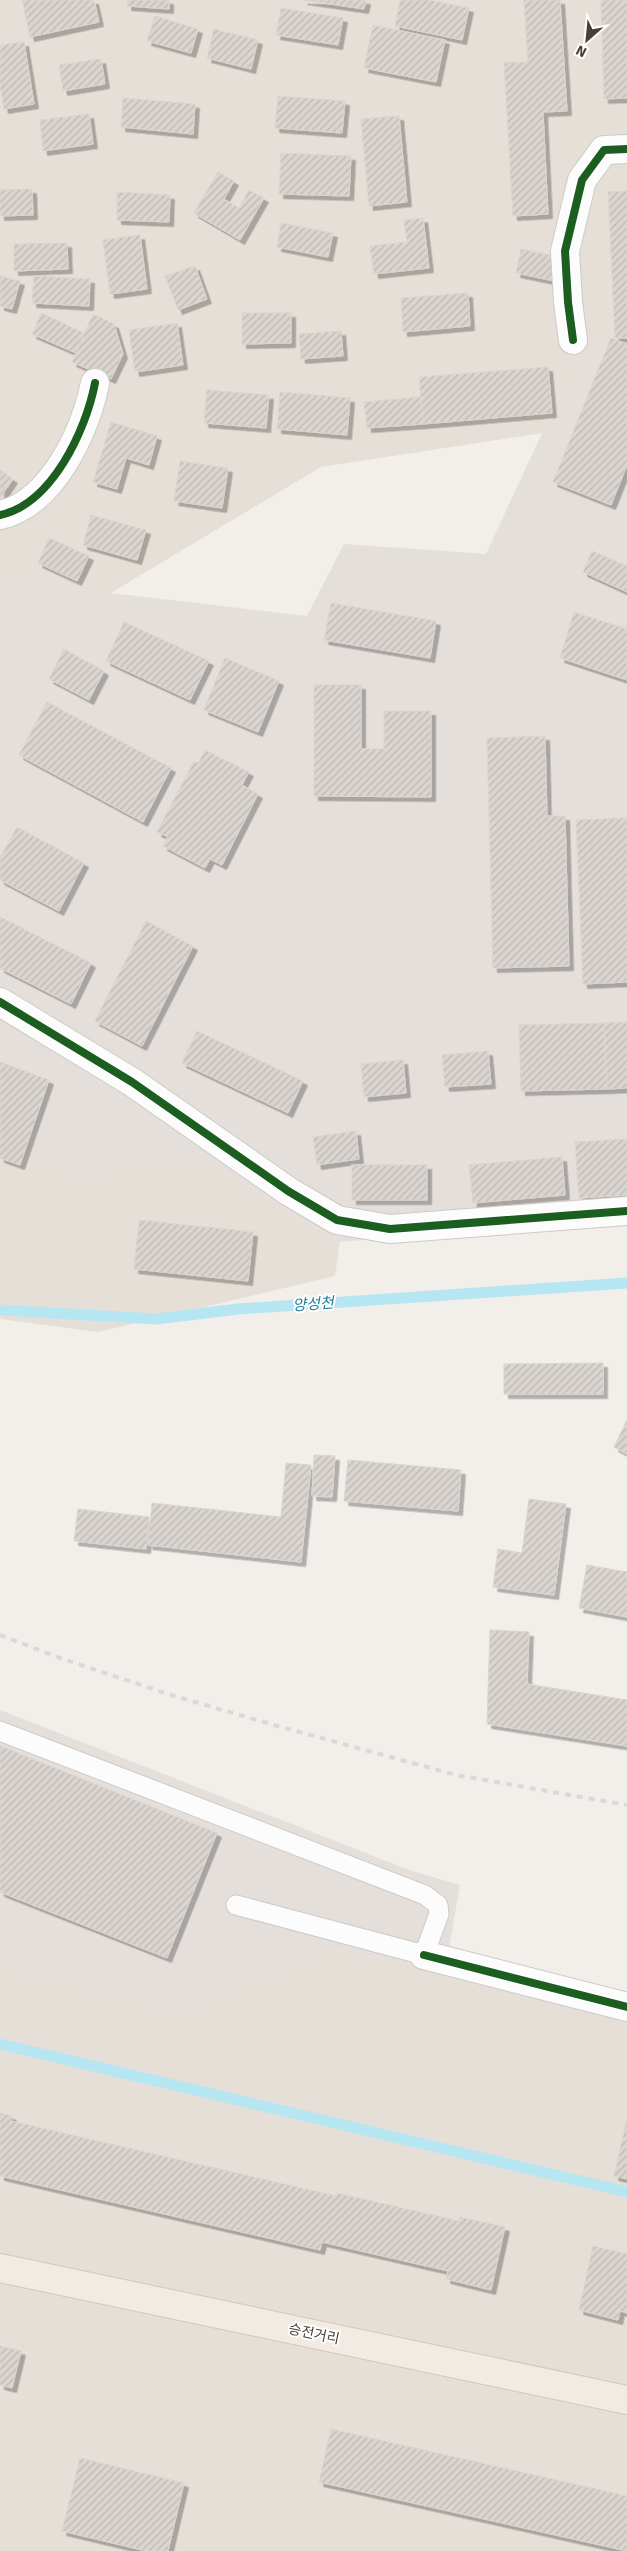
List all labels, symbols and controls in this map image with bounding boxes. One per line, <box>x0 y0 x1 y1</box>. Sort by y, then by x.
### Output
north arrow <box>562 15 612 65</box>
text: N <box>573 41 590 61</box>
water label: 양성천 <box>292 1293 336 1314</box>
street label: 승전거리 <box>287 2320 341 2348</box>

